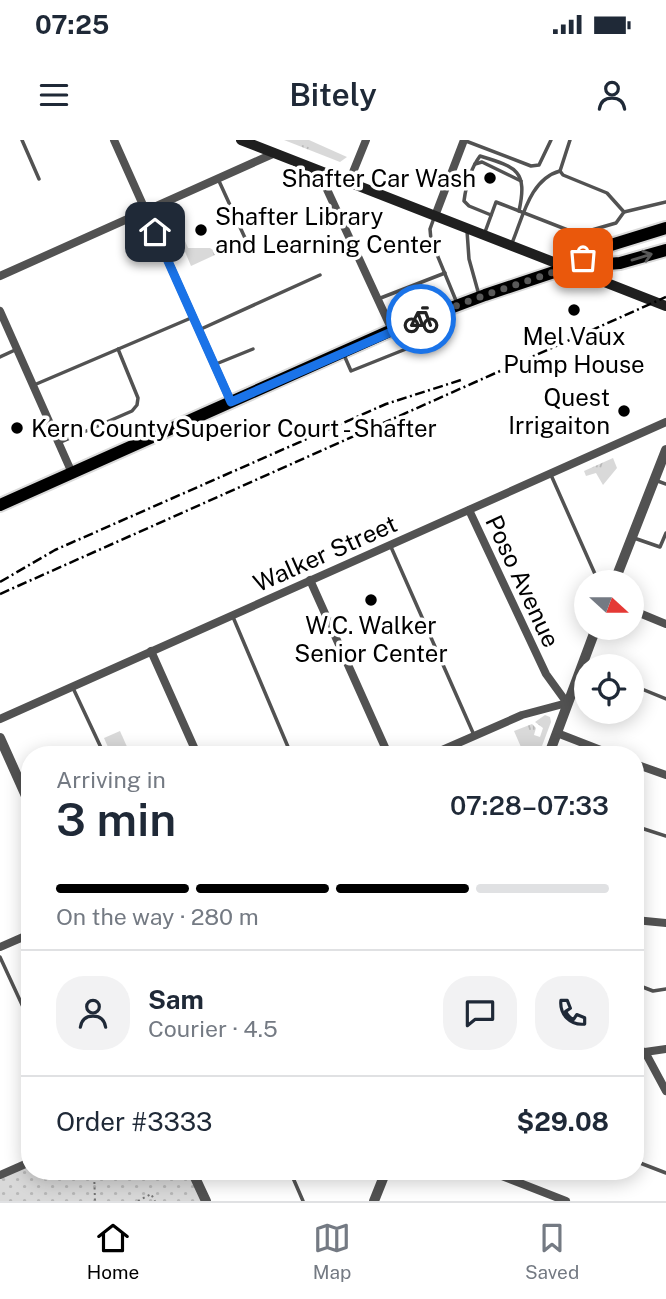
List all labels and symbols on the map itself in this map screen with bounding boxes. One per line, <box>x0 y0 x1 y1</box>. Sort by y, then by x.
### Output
place label: Shafter Car Wash <box>281 164 476 192</box>
marker: Shafter Car Wash <box>482 170 498 186</box>
pin <box>125 202 185 262</box>
place label: Shafter Library and Learning Center <box>215 202 442 258</box>
marker: Shafter Library and Learning Center <box>193 222 209 238</box>
pin <box>553 228 613 288</box>
one-way arrow <box>631 249 653 262</box>
courier <box>386 284 456 354</box>
marker: Mel Vaux Pump House <box>566 302 582 318</box>
place label: Mel Vaux Pump House <box>503 322 645 378</box>
place label: Quest Irrigaiton <box>508 383 610 439</box>
marker: Quest Irrigaiton <box>616 403 632 419</box>
place label: Kern County Superior Court - Shafter <box>31 414 437 442</box>
marker: Kern County Superior Court - Shafter <box>9 420 25 436</box>
street label: Walker Street <box>249 509 401 597</box>
street label: Poso Avenue <box>480 511 566 651</box>
north arrow <box>574 570 644 640</box>
marker: W.C. Walker Senior Center <box>363 592 379 608</box>
place label: W.C. Walker Senior Center <box>294 611 448 667</box>

